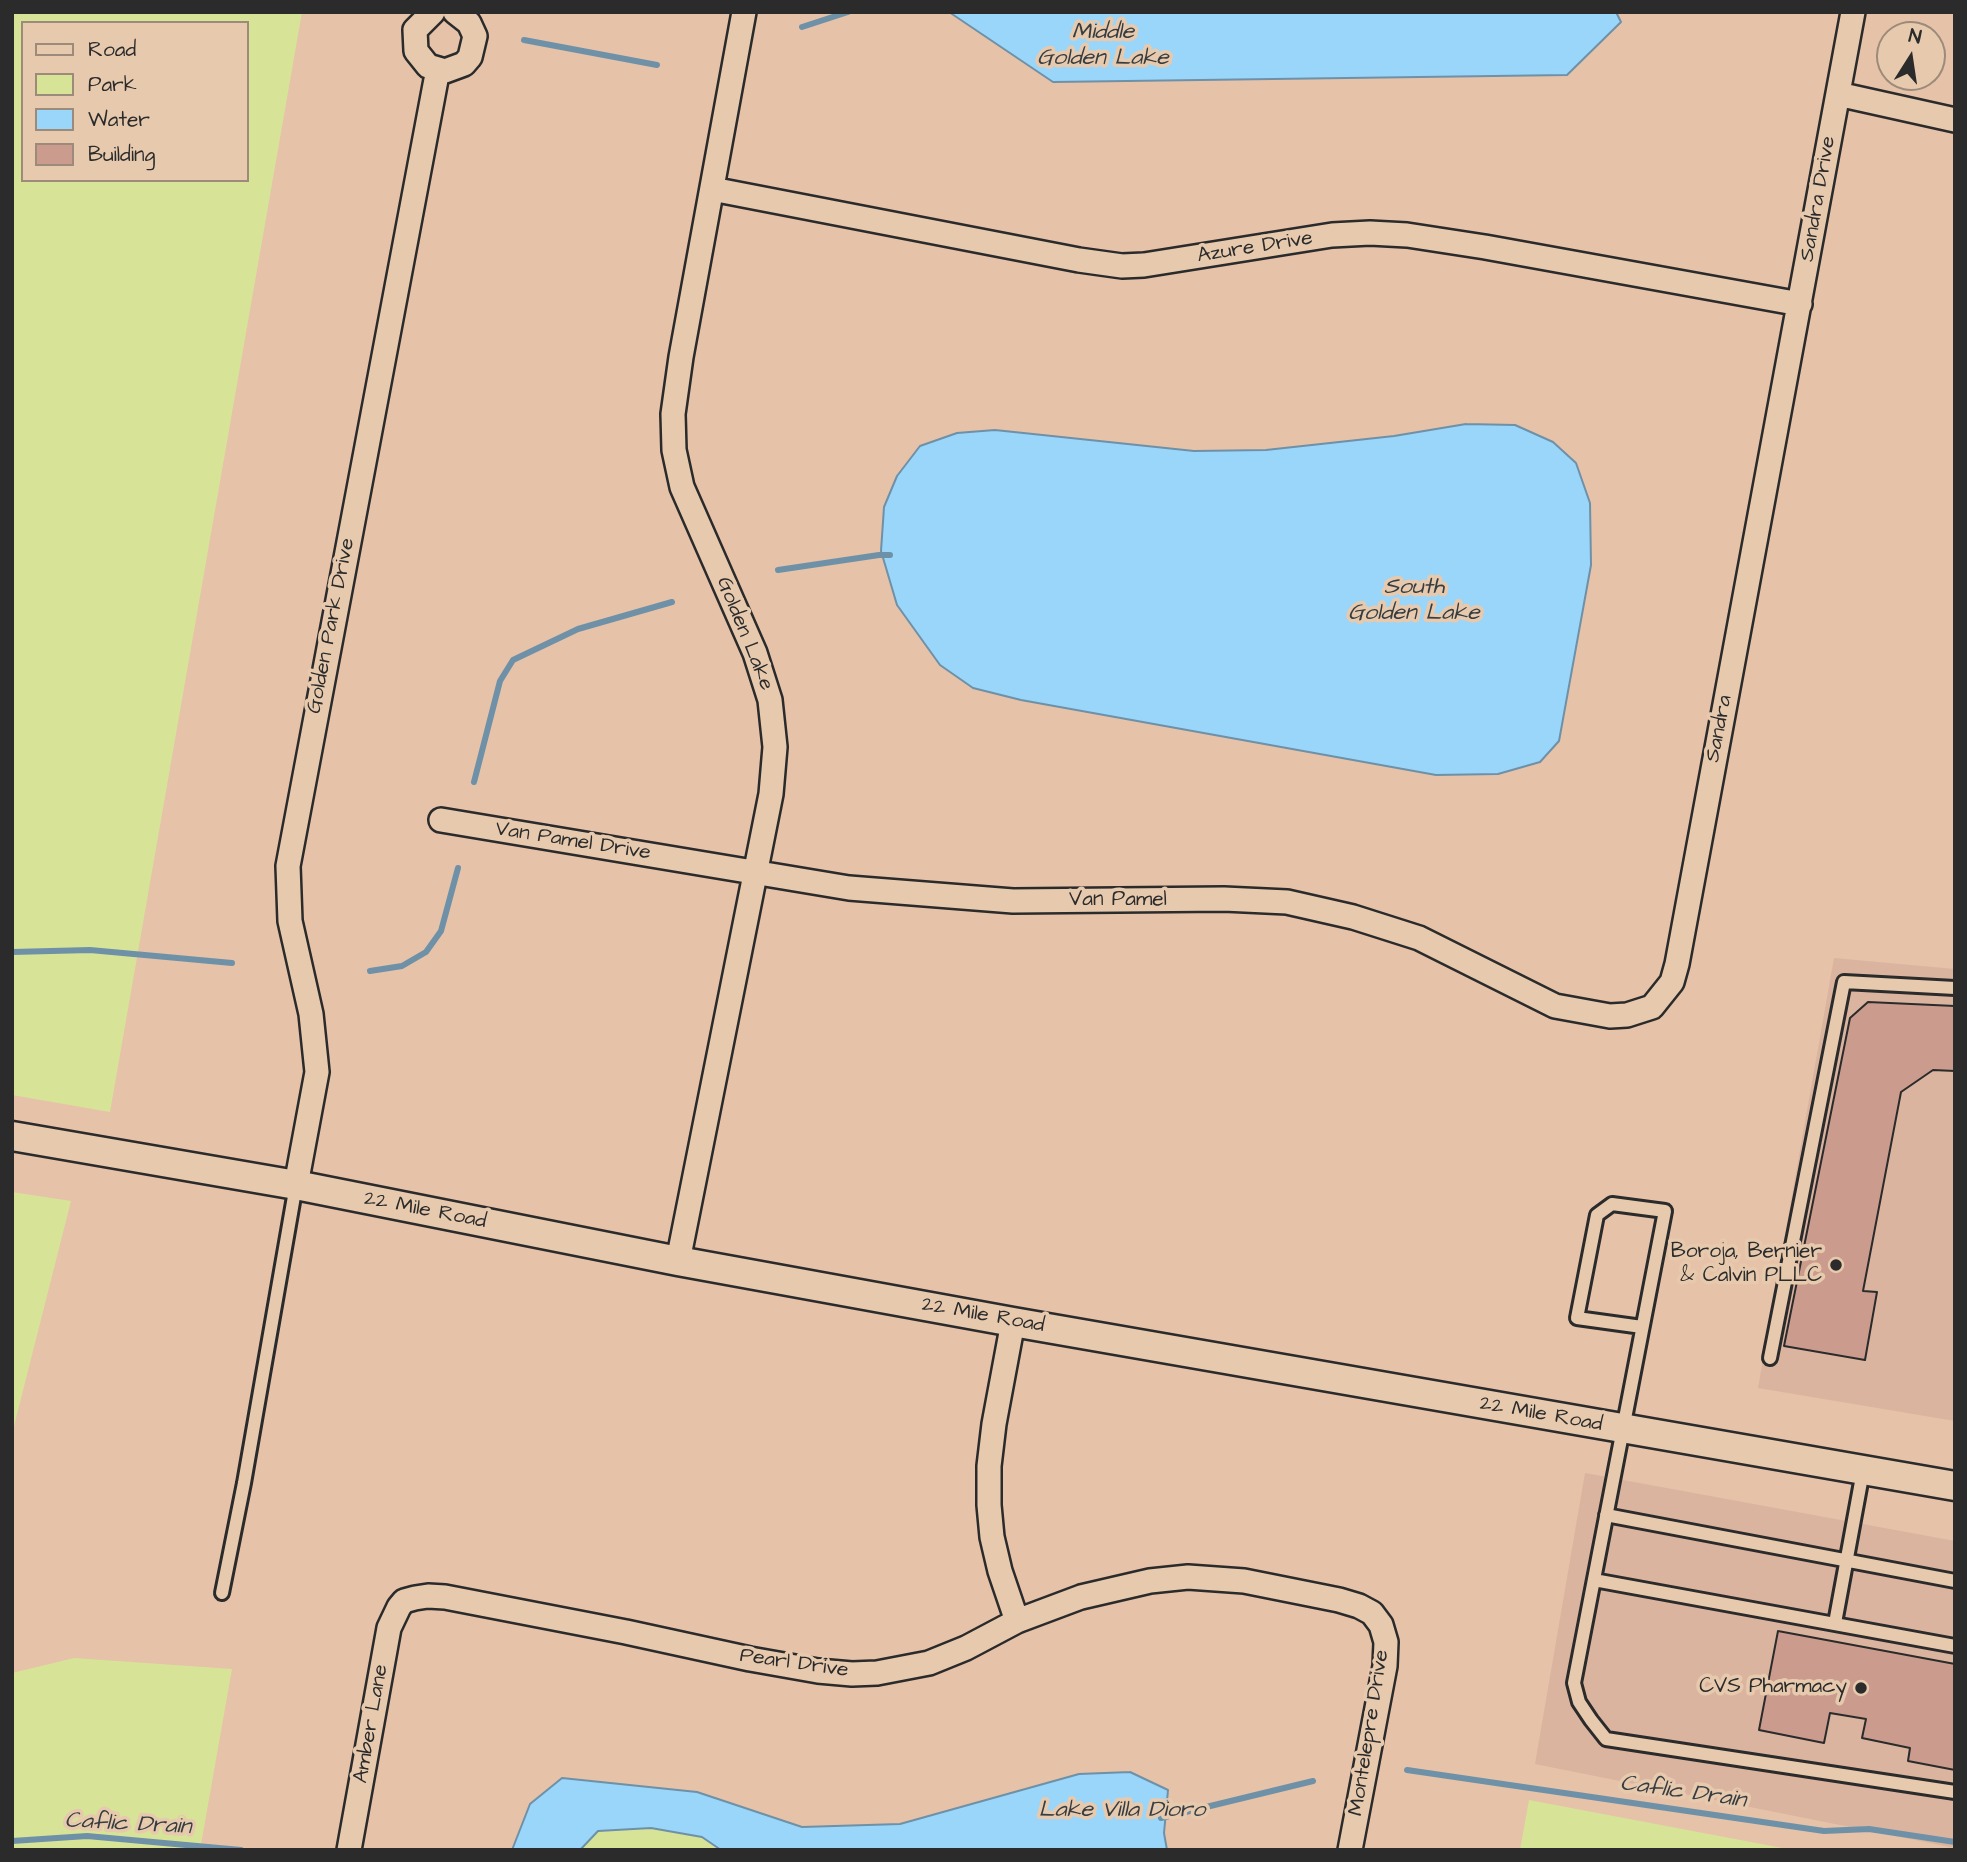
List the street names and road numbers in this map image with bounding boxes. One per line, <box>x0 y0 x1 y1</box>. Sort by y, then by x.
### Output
street label: Sandra Drive <box>1796 134 1842 264</box>
street label: Azure Drive <box>1195 226 1315 270</box>
street label: Golden Park Drive <box>303 536 361 716</box>
street label: Golden Lake <box>710 574 778 694</box>
street label: Sandra <box>1701 693 1739 765</box>
street label: Van Pamel Drive <box>494 817 652 867</box>
street label: Van Pamel <box>1069 888 1167 914</box>
street label: 22 Mile Road <box>362 1187 488 1235</box>
street label: 22 Mile Road <box>920 1293 1046 1339</box>
street label: 22 Mile Road <box>1478 1392 1604 1438</box>
street label: Pearl Drive <box>738 1644 850 1684</box>
street label: Montelepre Drive <box>1344 1648 1396 1818</box>
street label: Amber Lane <box>349 1663 395 1785</box>

